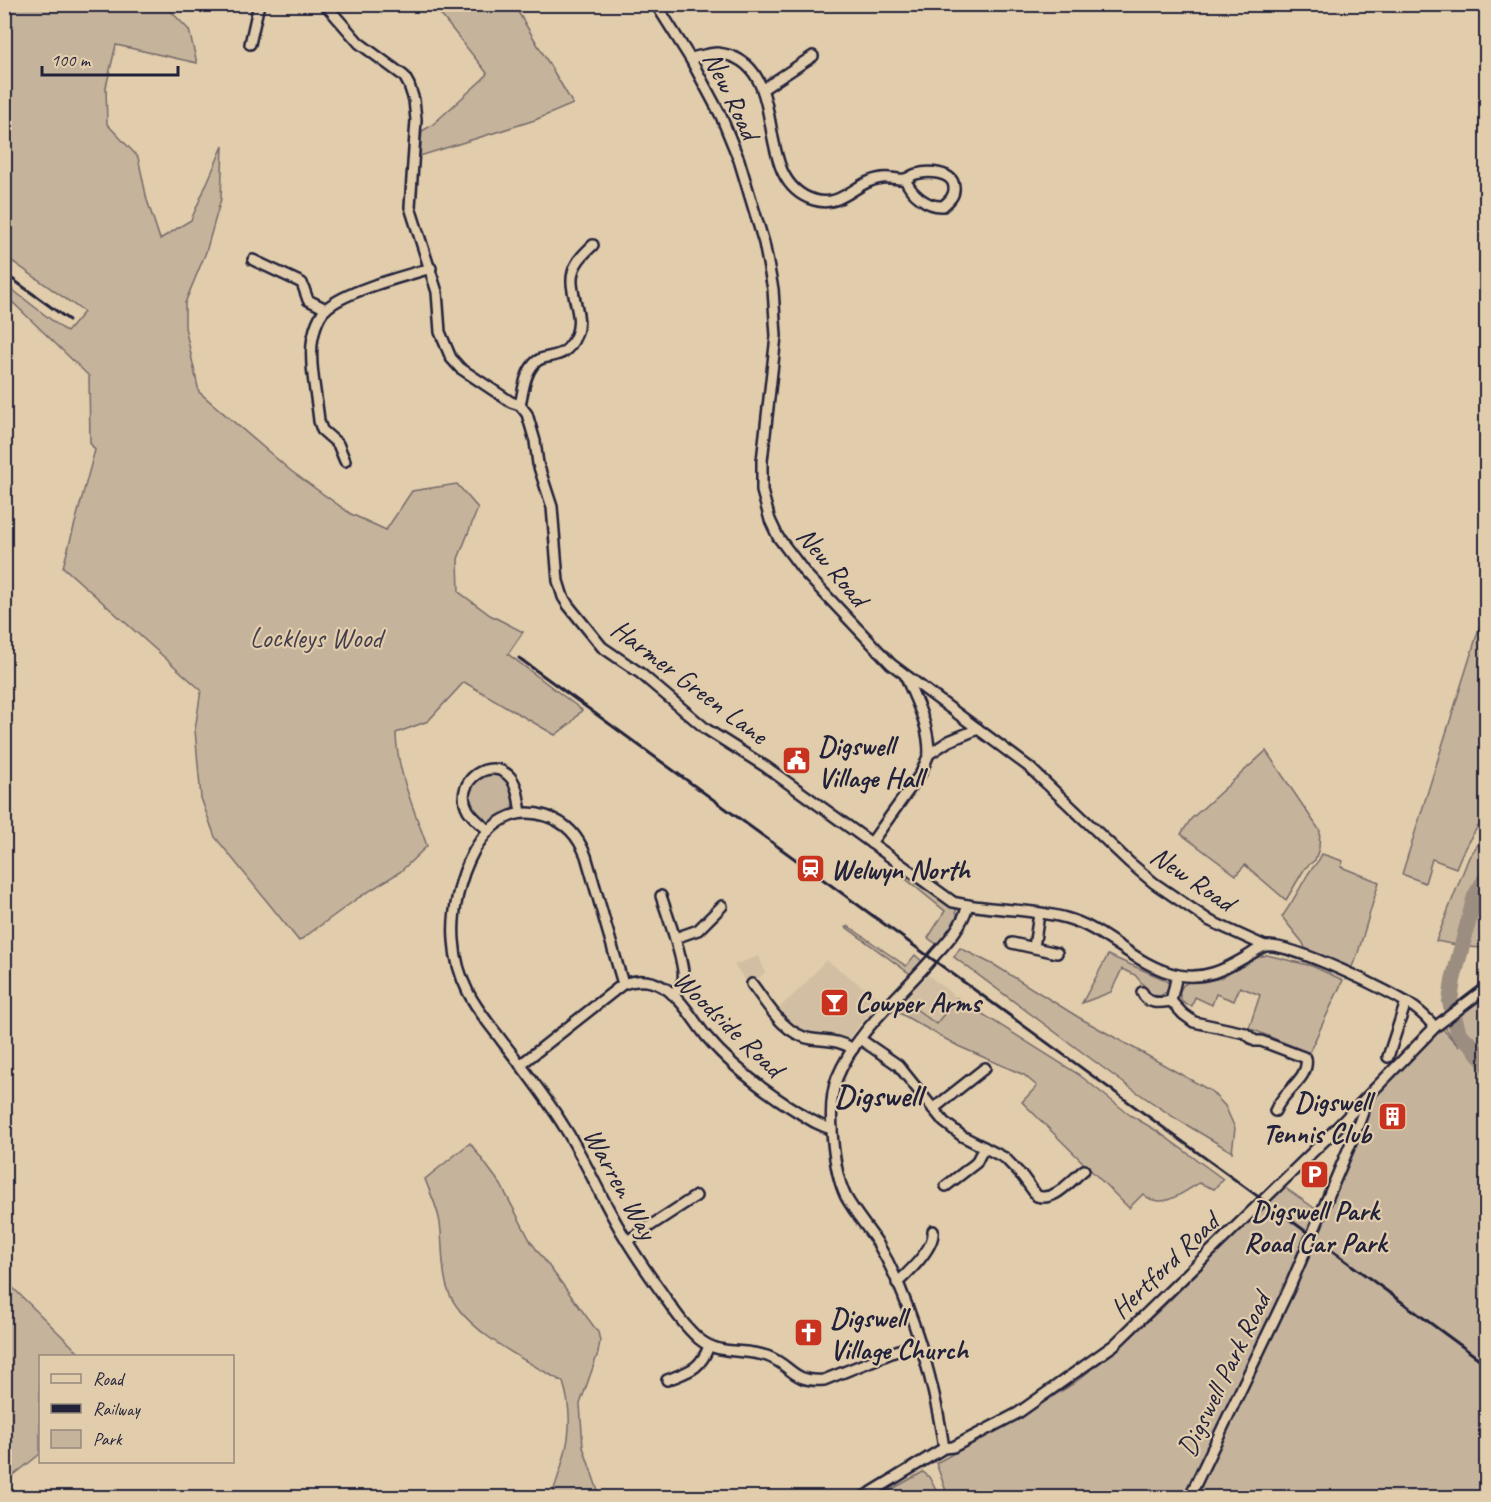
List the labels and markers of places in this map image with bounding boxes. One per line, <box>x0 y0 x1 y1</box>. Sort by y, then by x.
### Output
place label: Digswell Village Hall <box>818 728 929 795</box>
public building icon: Digswell Village Hall <box>781 745 813 777</box>
place label: Welwyn North <box>831 852 972 887</box>
station icon: Welwyn North <box>794 853 826 885</box>
place label: Cowper Arms <box>855 985 984 1020</box>
bar icon: Cowper Arms <box>818 986 850 1018</box>
place label: Digswell Tennis Club <box>1262 1084 1376 1151</box>
building icon: Digswell Tennis Club <box>1376 1101 1408 1133</box>
parking icon: Digswell Park Road Car Park <box>1299 1159 1331 1191</box>
place label: Digswell Park Road Car Park <box>1244 1193 1389 1260</box>
place label: Digswell Village Church <box>830 1300 970 1367</box>
church icon: Digswell Village Church <box>793 1317 825 1349</box>

